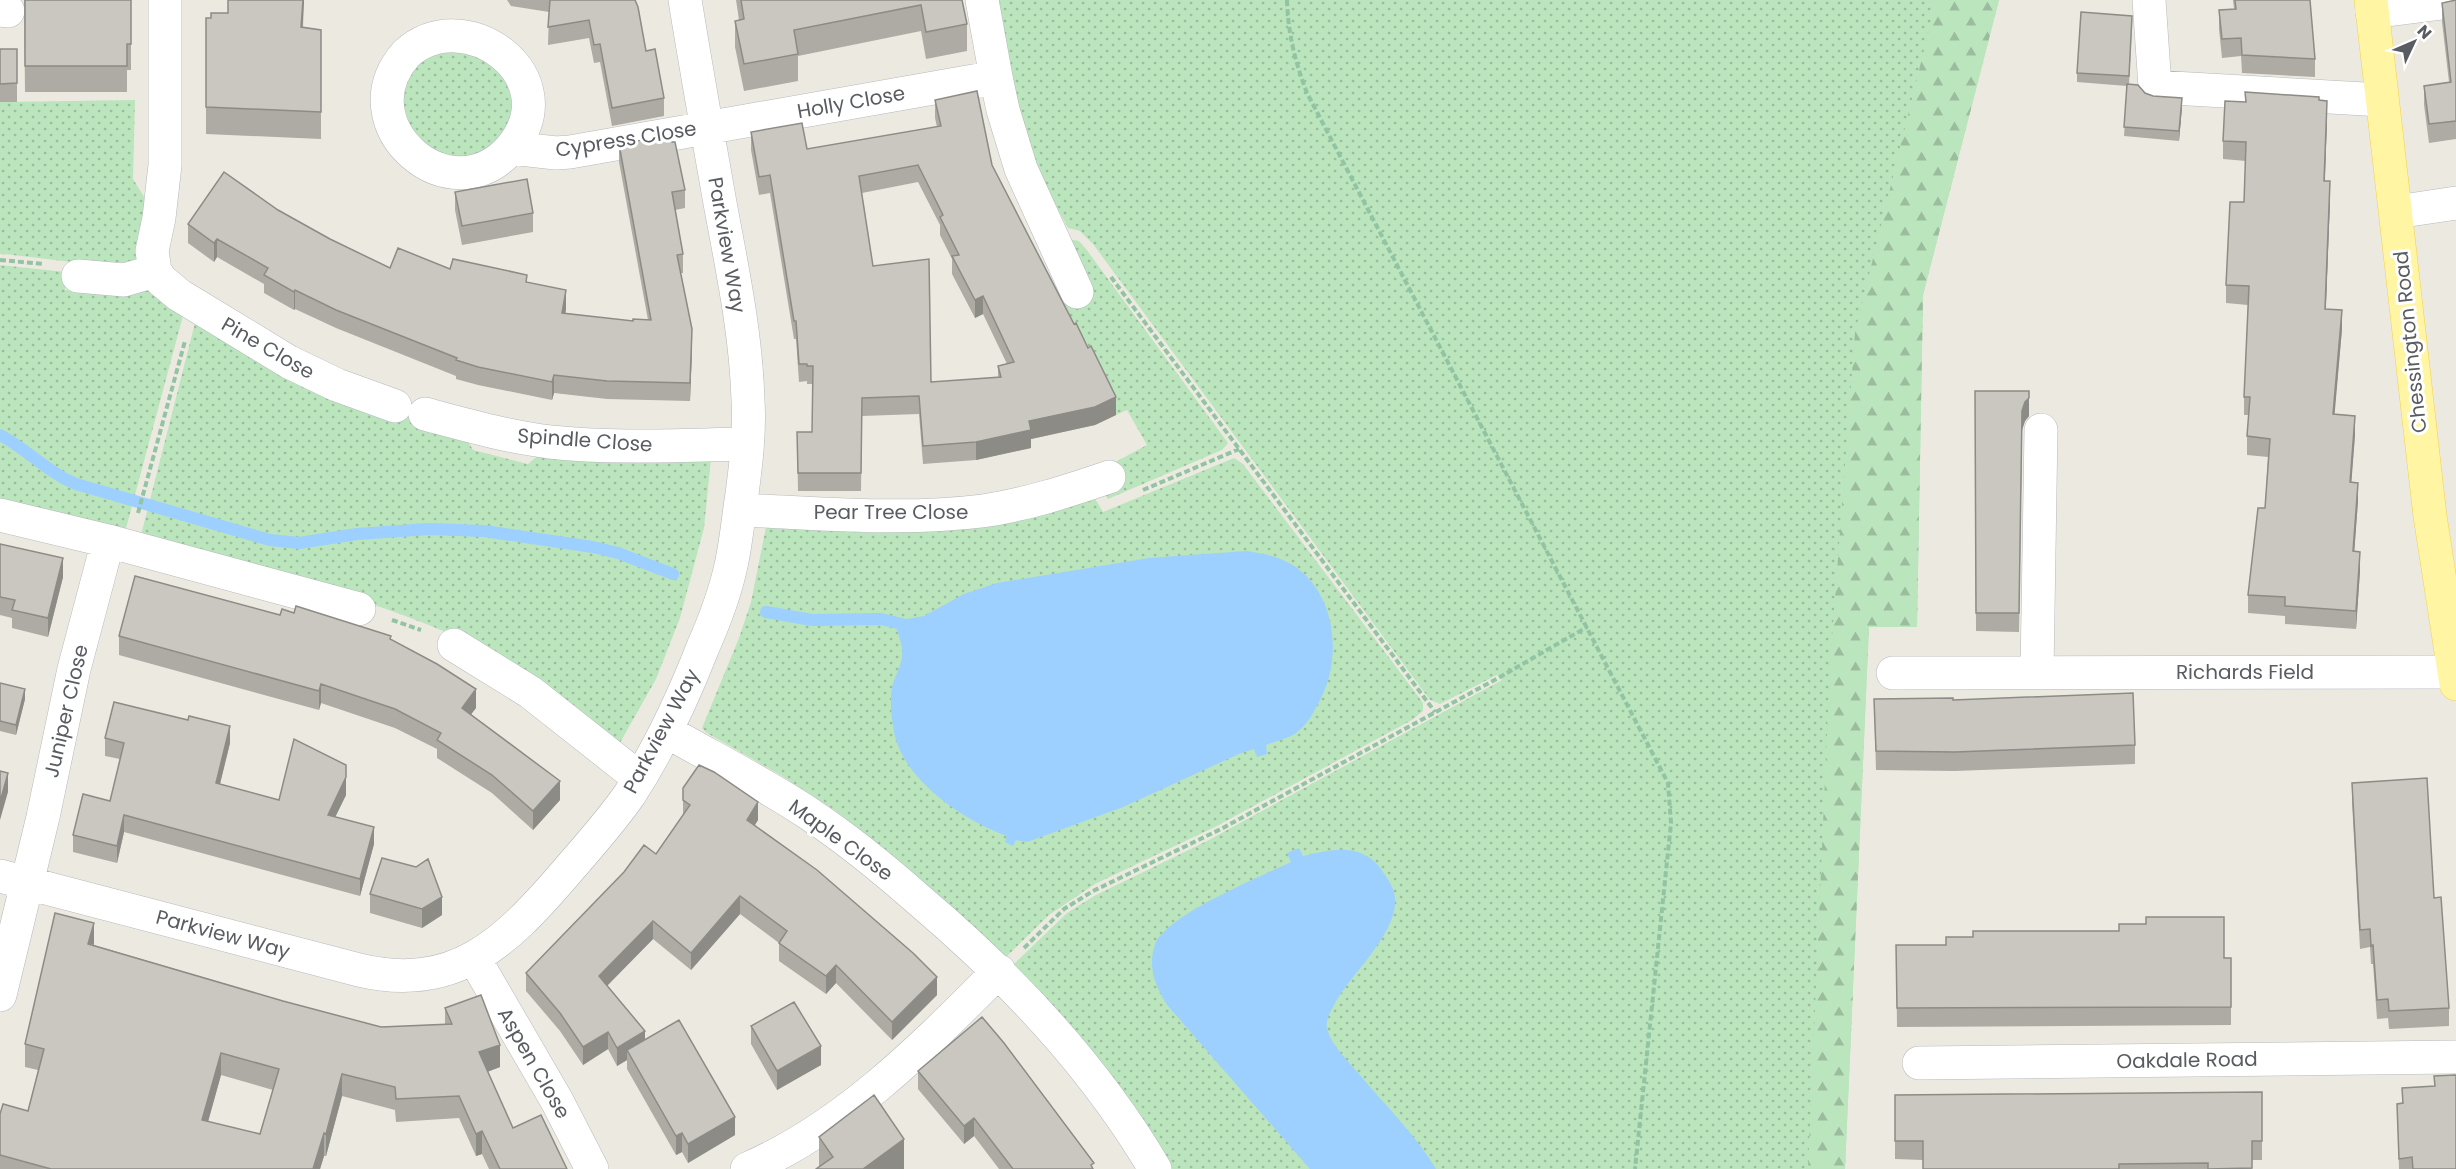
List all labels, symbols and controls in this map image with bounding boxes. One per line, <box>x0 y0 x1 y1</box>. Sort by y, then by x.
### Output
north arrow <box>2384 12 2444 72</box>
text: N <box>2412 20 2437 44</box>
street label: Holly Close <box>795 79 907 125</box>
street label: Cypress Close <box>554 114 698 164</box>
street label: Parkview Way <box>701 175 753 315</box>
street label: Chessington Road <box>2387 250 2433 434</box>
street label: Pine Close <box>216 310 320 386</box>
street label: Spindle Close <box>517 421 653 459</box>
street label: Pear Tree Close <box>814 498 968 526</box>
street label: Juniper Close <box>37 642 95 780</box>
street label: Richards Field <box>2176 658 2314 686</box>
street label: Parkview Way <box>616 664 706 798</box>
street label: Maple Close <box>783 793 899 887</box>
street label: Parkview Way <box>153 903 293 965</box>
street label: Aspen Close <box>491 1002 577 1124</box>
street label: Oakdale Road <box>2116 1045 2258 1075</box>

